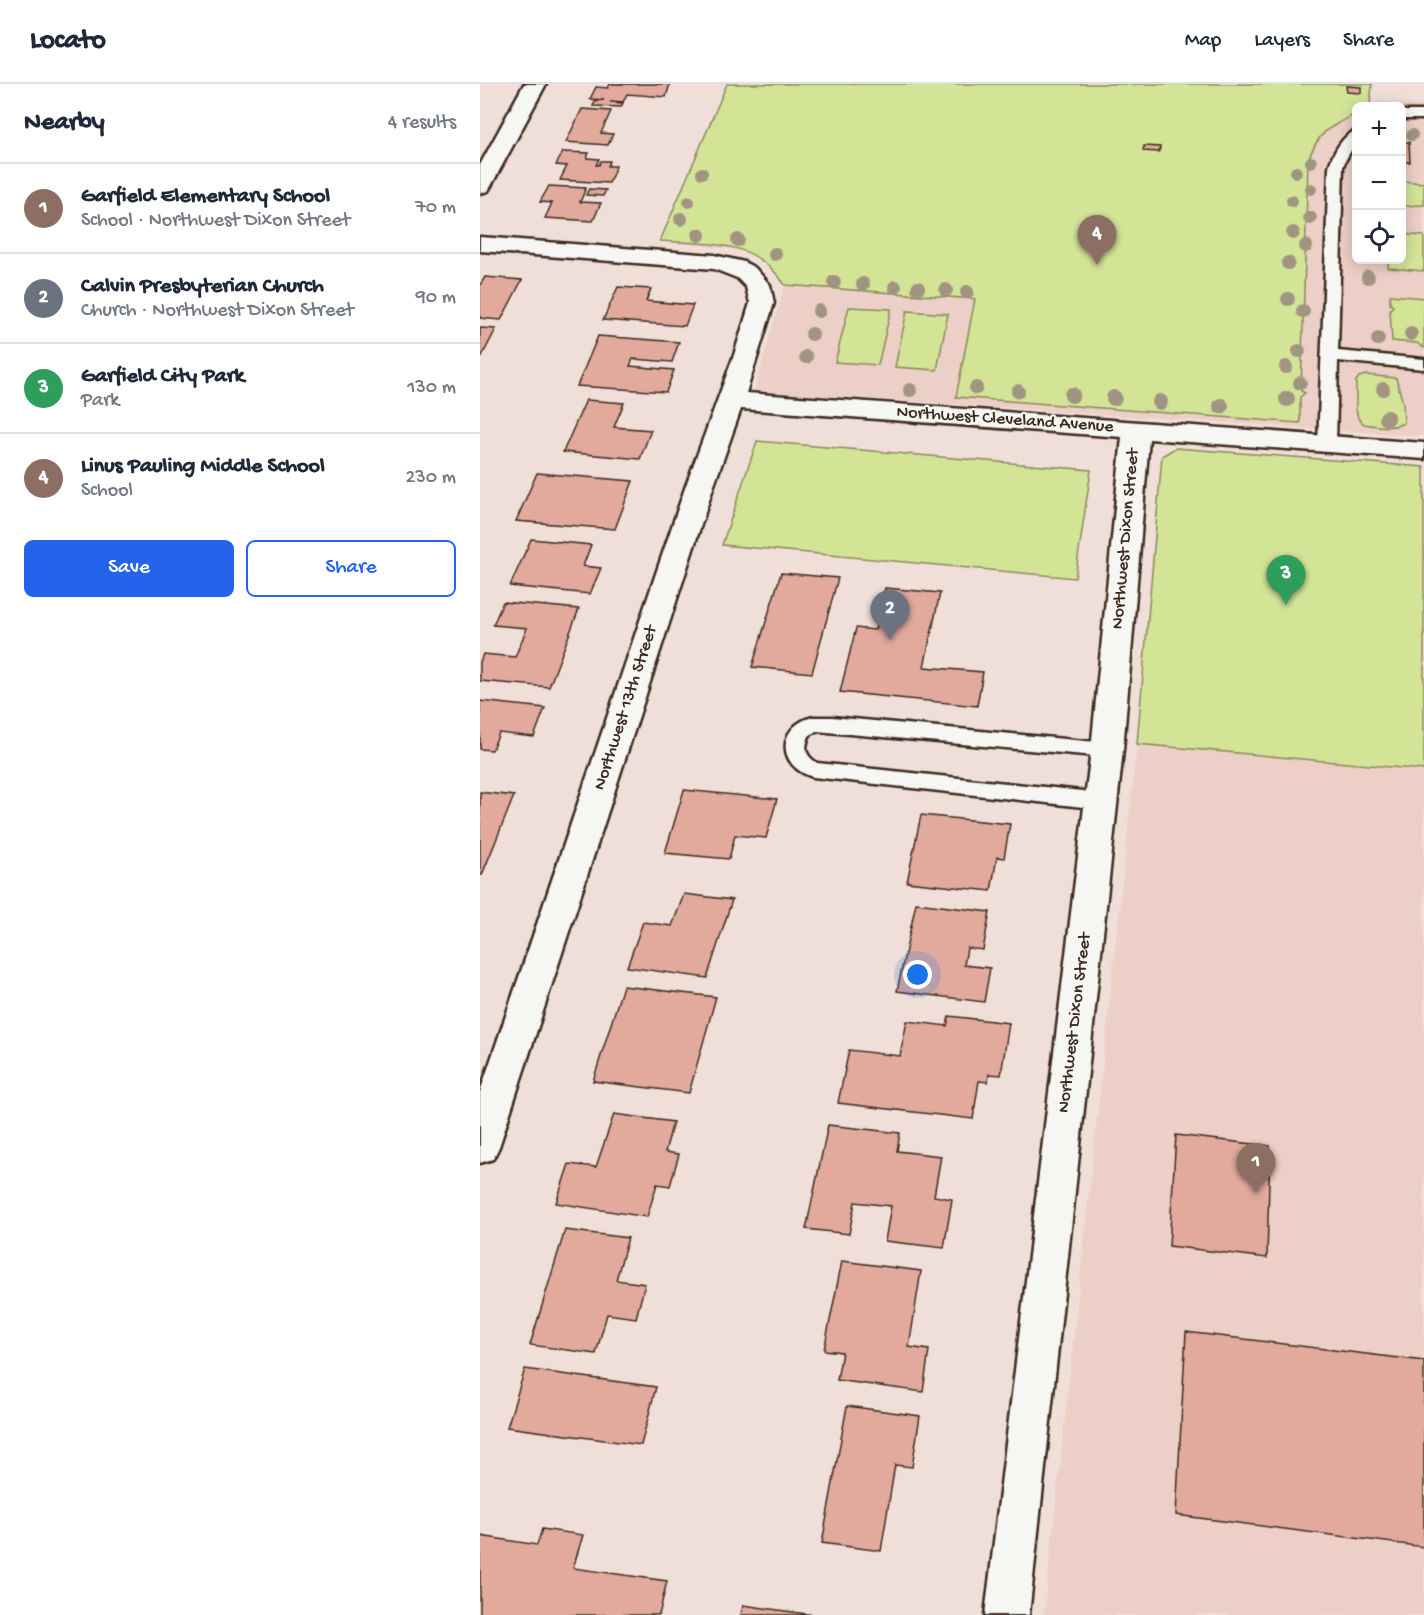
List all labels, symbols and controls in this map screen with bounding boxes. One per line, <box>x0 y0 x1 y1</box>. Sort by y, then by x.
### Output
text: Locato <box>30 25 106 58</box>
text: Map <box>1185 29 1221 54</box>
text: Layers <box>1254 29 1310 54</box>
text: Share <box>1343 29 1394 54</box>
map controls <box>1352 102 1406 264</box>
button: + <box>1352 102 1406 156</box>
text: Nearby <box>24 108 105 139</box>
text: 4 results <box>388 112 456 135</box>
button: − <box>1352 156 1406 210</box>
text: Garfield Elementary School <box>81 184 330 210</box>
text: 1 <box>39 197 48 220</box>
text: 70 m <box>415 197 456 220</box>
text: School · Northwest Dixon Street <box>81 210 350 233</box>
button: locate <box>1352 210 1406 264</box>
pin: 4 <box>1078 216 1116 265</box>
text: Calvin Presbyterian Church <box>81 274 324 300</box>
text: 2 <box>39 287 48 310</box>
text: 90 m <box>416 287 456 310</box>
text: Church · Northwest Dixon Street <box>81 300 354 323</box>
text: Garfield City Park <box>81 364 244 390</box>
text: 3 <box>38 377 49 400</box>
text: 130 m <box>407 377 456 400</box>
text: Park <box>81 390 119 413</box>
street label: Northwest Cleveland Avenue <box>896 402 1115 438</box>
street label: Northwest Dixon Street <box>1108 446 1145 630</box>
text: Linus Pauling Middle School <box>81 454 325 480</box>
text: 4 <box>39 467 48 490</box>
text: 230 m <box>406 467 456 490</box>
text: School <box>81 480 133 503</box>
button: Save <box>24 540 234 597</box>
button: Share <box>246 540 456 597</box>
pin: 3 <box>1266 556 1306 605</box>
pin: 2 <box>870 590 910 640</box>
street label: Northwest 13th Street <box>589 621 663 793</box>
street label: Northwest Dixon Street <box>1054 930 1097 1114</box>
your location <box>903 960 932 989</box>
pin: 1 <box>1236 1144 1276 1193</box>

